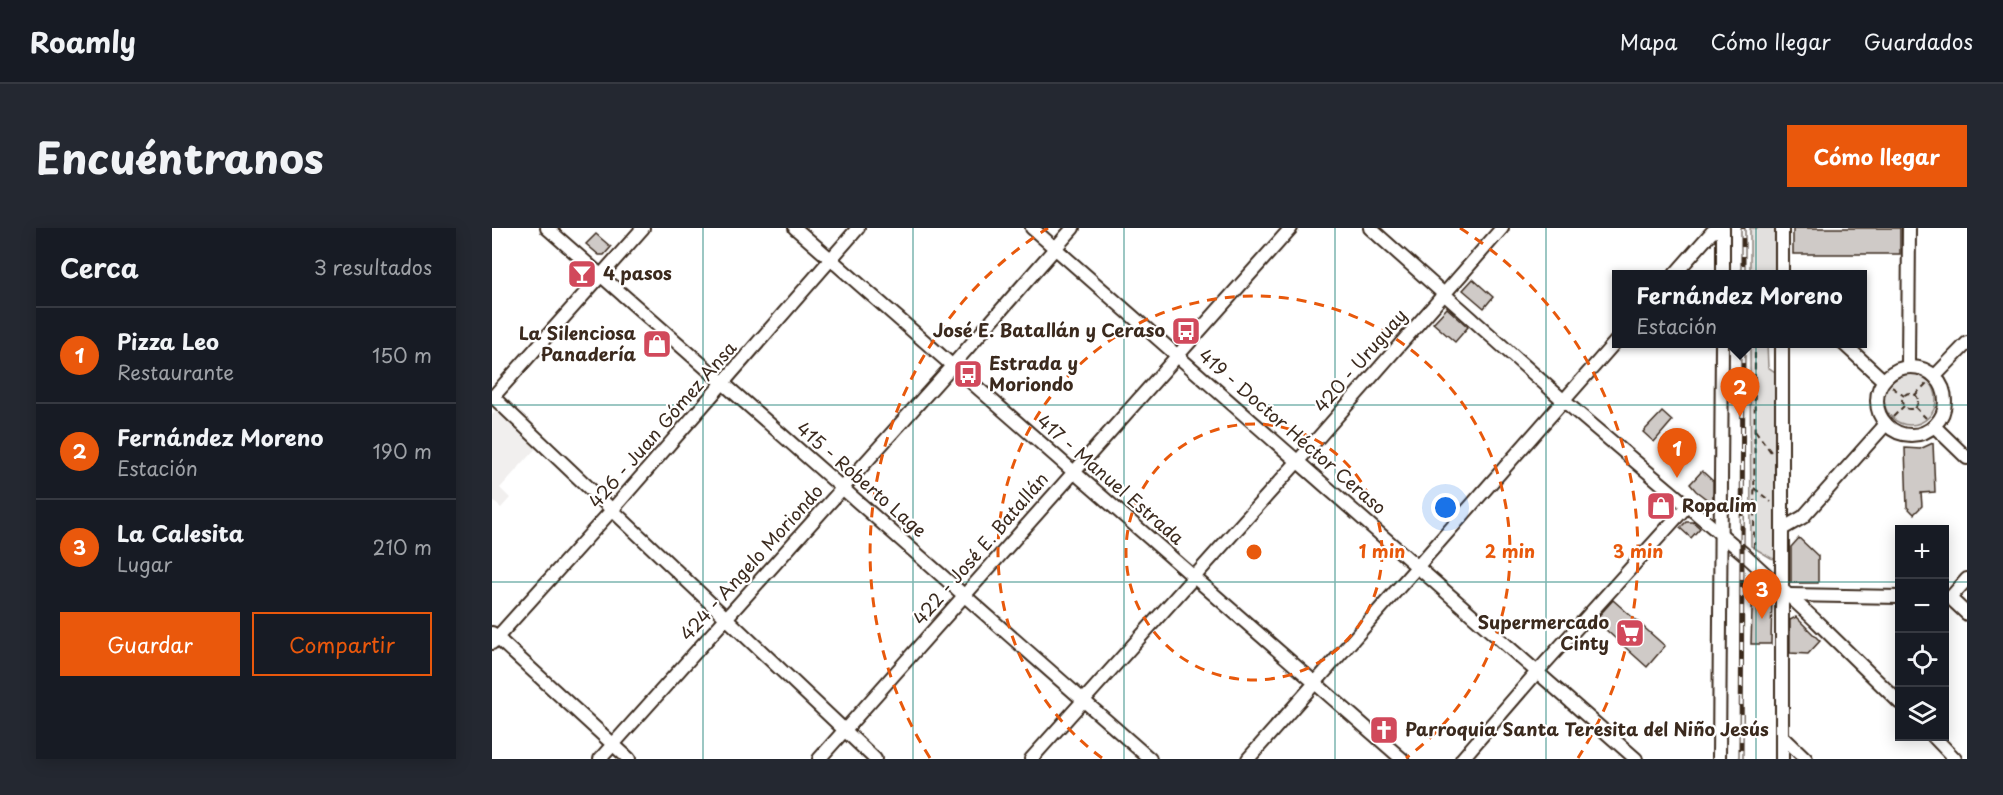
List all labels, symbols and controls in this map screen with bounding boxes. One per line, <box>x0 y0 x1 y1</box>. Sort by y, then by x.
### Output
text: Roamly <box>30 20 136 63</box>
text: Mapa <box>1620 25 1678 57</box>
text: Cómo llegar <box>1711 25 1831 57</box>
text: Guardados <box>1864 25 1973 57</box>
text: Encuéntranos <box>36 125 324 188</box>
button: Cómo llegar <box>1787 125 1967 187</box>
text: Cerca <box>60 248 139 287</box>
text: 3 resultados <box>314 252 432 282</box>
bar icon: 4 pasos <box>566 258 598 290</box>
place label: 4 pasos <box>603 259 672 286</box>
popup <box>1612 270 1867 348</box>
text: Fernández Moreno <box>1636 278 1843 311</box>
street label: 420 - Uruguay <box>1307 302 1413 418</box>
text: Estación <box>1636 311 1717 341</box>
bus stop icon: José E. Batallán y Ceraso <box>1170 315 1202 347</box>
place label: José E. Batallán y Ceraso <box>933 316 1165 343</box>
place label: La Silenciosa Panadería <box>519 319 636 367</box>
text: Pizza Leo <box>117 324 219 357</box>
shop icon: La Silenciosa Panadería <box>641 328 673 360</box>
street label: 426 - Juan Gómez Ansa <box>582 334 743 513</box>
text: 1 <box>75 340 84 370</box>
text: 150 m <box>372 340 432 370</box>
street label: 419 - Doctor Héctor Ceraso <box>1193 342 1393 520</box>
place label: Estrada y Moriondo <box>989 349 1078 397</box>
text: Restaurante <box>117 357 234 387</box>
bus stop icon: Estrada y Moriondo <box>952 358 984 390</box>
pin: 2 <box>1720 368 1760 417</box>
street label: 417 - Manuel Estrada <box>1032 407 1191 551</box>
street label: 415 - Roberto Lage <box>791 415 933 543</box>
text: Fernández Moreno <box>117 420 323 453</box>
pin: 1 <box>1658 428 1696 478</box>
text: 2 <box>72 436 87 466</box>
text: 190 m <box>373 436 432 466</box>
text: Estación <box>117 453 198 483</box>
street label: 422 - José E. Batallán <box>906 466 1054 630</box>
street label: 424 - Angelo Moriondo <box>673 478 829 646</box>
shop icon: Ropalim <box>1645 490 1677 522</box>
place label: Ropalim <box>1682 491 1757 518</box>
your location <box>1431 493 1460 522</box>
text: La Calesita <box>117 516 244 549</box>
map controls <box>1895 525 1949 741</box>
button: + <box>1895 525 1949 579</box>
text: 3 <box>73 532 86 562</box>
text: 210 m <box>373 532 432 562</box>
text: 1 min <box>1359 537 1405 564</box>
text: 2 min <box>1485 537 1535 564</box>
text: 3 min <box>1613 537 1663 564</box>
centre of rings <box>1244 542 1264 562</box>
text: Lugar <box>117 549 172 579</box>
pin: 3 <box>1742 570 1782 619</box>
button: − <box>1895 579 1949 633</box>
place label: Supermercado Cinty <box>1478 608 1609 656</box>
button: Guardar <box>60 612 240 676</box>
button: Compartir <box>252 612 432 676</box>
supermarket icon: Supermercado Cinty <box>1614 617 1646 649</box>
button: locate <box>1895 633 1949 687</box>
button: layers <box>1895 687 1949 741</box>
church icon: Parroquia Santa Teresita del Niño Jesús <box>1368 714 1400 746</box>
place label: Parroquia Santa Teresita del Niño Jesús <box>1405 715 1769 742</box>

